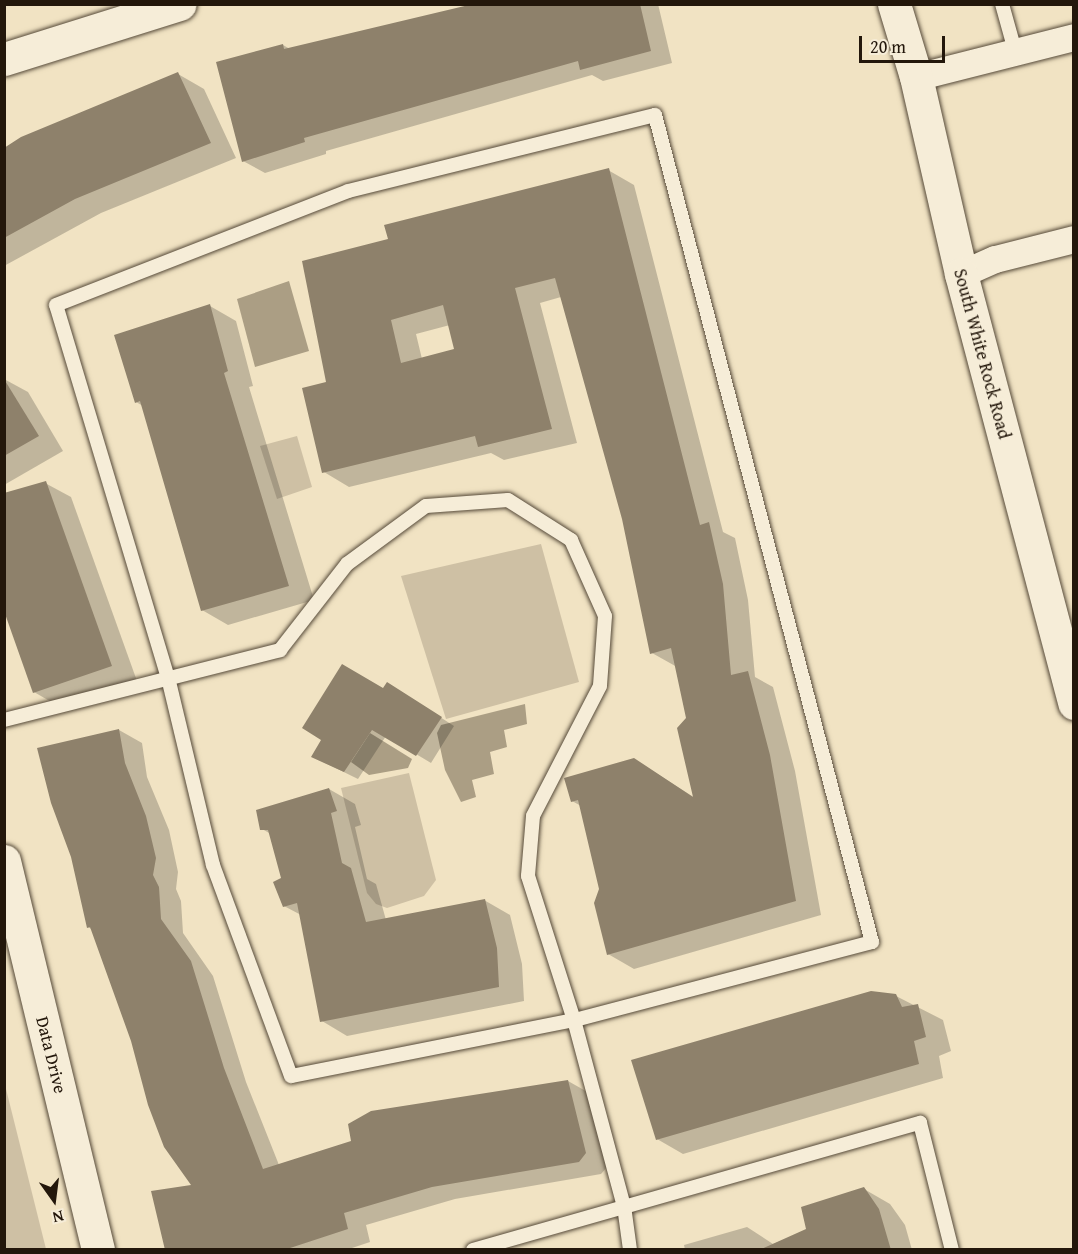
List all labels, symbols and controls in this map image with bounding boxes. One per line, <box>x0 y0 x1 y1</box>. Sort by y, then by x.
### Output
scale bar <box>862 24 948 62</box>
text: 20 m <box>870 33 906 60</box>
street label: South White Rock Road <box>949 266 1015 442</box>
street label: Data Drive <box>31 1014 71 1096</box>
north arrow <box>24 1170 84 1230</box>
text: N <box>50 1205 66 1230</box>

